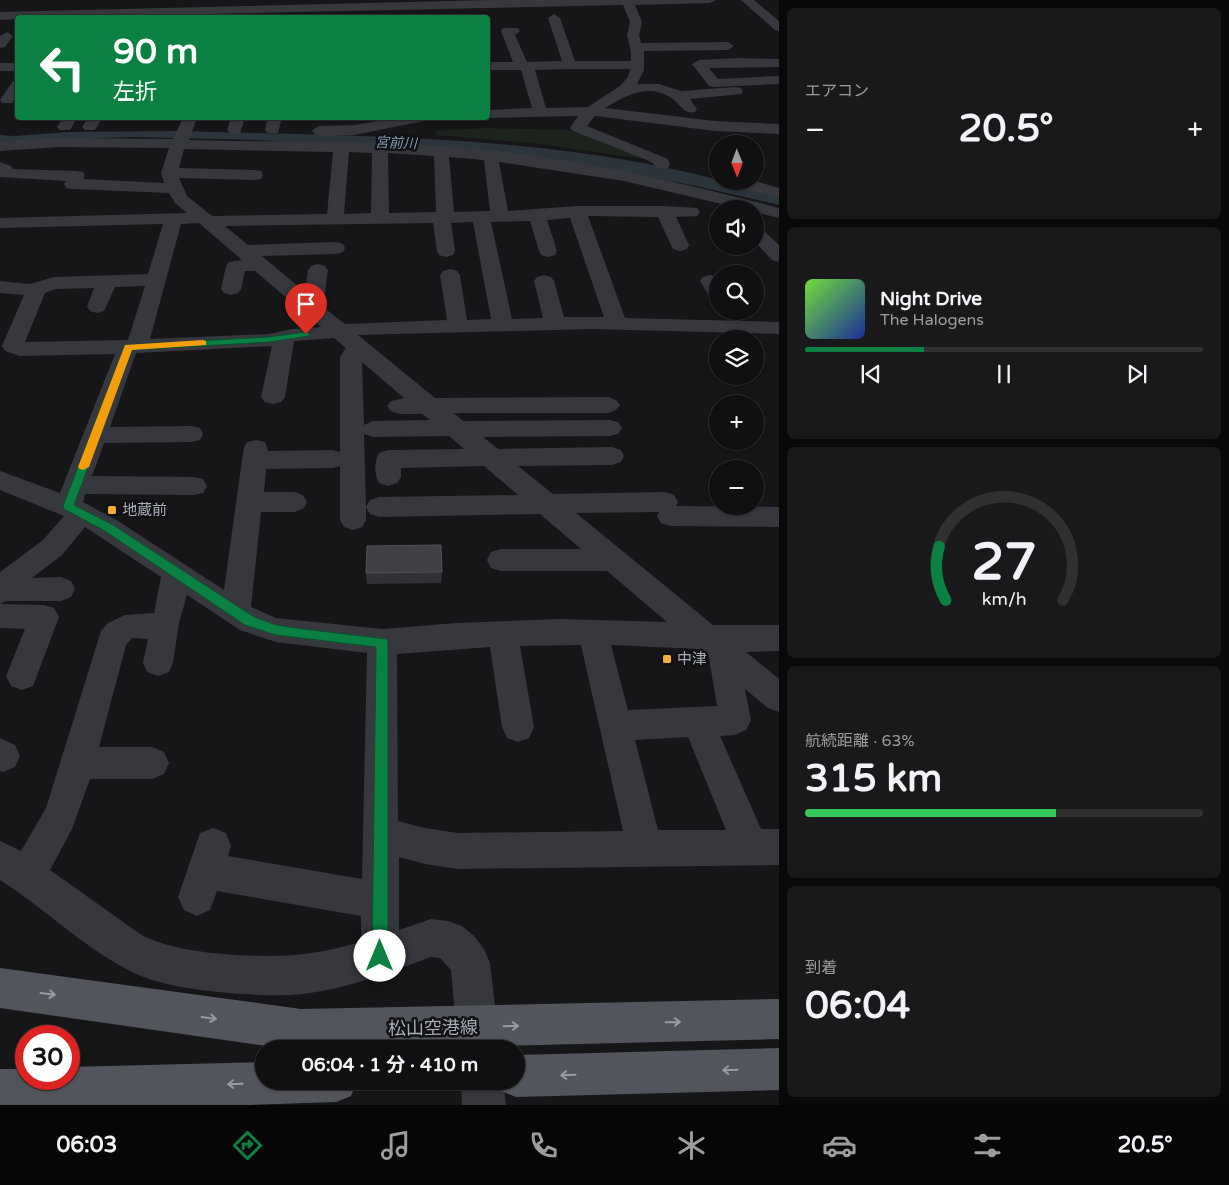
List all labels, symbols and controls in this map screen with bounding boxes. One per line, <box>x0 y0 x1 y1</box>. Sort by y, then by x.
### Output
text: 90 m <box>113 31 198 73</box>
icon: left <box>30 35 95 100</box>
text: 左折 <box>113 79 157 105</box>
text: エアコン <box>805 81 869 101</box>
text: 20.5° <box>959 106 1054 152</box>
text: − <box>805 113 825 147</box>
text: + <box>1187 113 1203 147</box>
water label: 宮前川 <box>375 134 419 152</box>
north arrow <box>709 135 764 190</box>
map controls <box>709 135 764 515</box>
button: sound <box>709 200 764 255</box>
button: search <box>709 265 764 320</box>
pin <box>285 283 327 334</box>
text: Night Drive <box>880 288 982 310</box>
icon: arrive <box>292 290 320 318</box>
text: The Halogens <box>880 310 984 330</box>
button: layers <box>709 330 764 385</box>
icon: previous <box>857 360 885 388</box>
icon: pause <box>990 360 1018 388</box>
icon: next <box>1123 360 1151 388</box>
button: + <box>709 395 764 450</box>
button: − <box>709 460 764 515</box>
place label: 地蔵前 <box>122 501 167 519</box>
marker: 地蔵前 <box>106 504 118 516</box>
text: 27 <box>971 531 1037 594</box>
text: km/h <box>982 589 1026 610</box>
place label: 中津 <box>677 650 707 668</box>
marker: 中津 <box>661 653 673 665</box>
text: 航続距離 · 63% <box>805 731 915 751</box>
text: 315 km <box>805 756 942 802</box>
position arrow <box>353 929 405 981</box>
text: 到着 <box>805 958 837 978</box>
text: 06:04 <box>805 983 910 1029</box>
one-way arrow <box>40 989 56 999</box>
one-way arrow <box>201 1013 217 1023</box>
street label: 松山空港線 <box>388 1016 478 1040</box>
one-way arrow <box>664 1017 681 1027</box>
one-way arrow <box>503 1022 519 1031</box>
speed limit sign: 30 <box>15 1025 80 1090</box>
text: 06:04 · 1 分 · 410 m <box>302 1054 478 1076</box>
one-way arrow <box>723 1066 739 1075</box>
one-way arrow <box>560 1070 576 1079</box>
one-way arrow <box>227 1080 243 1089</box>
icon: directions <box>230 1128 265 1163</box>
icon: music <box>378 1128 413 1163</box>
icon: phone <box>526 1128 561 1163</box>
icon: climate <box>674 1128 709 1163</box>
icon: car <box>822 1128 857 1163</box>
icon: filters <box>970 1128 1005 1163</box>
text: 06:03 <box>56 1132 117 1158</box>
text: 20.5° <box>1117 1132 1172 1158</box>

